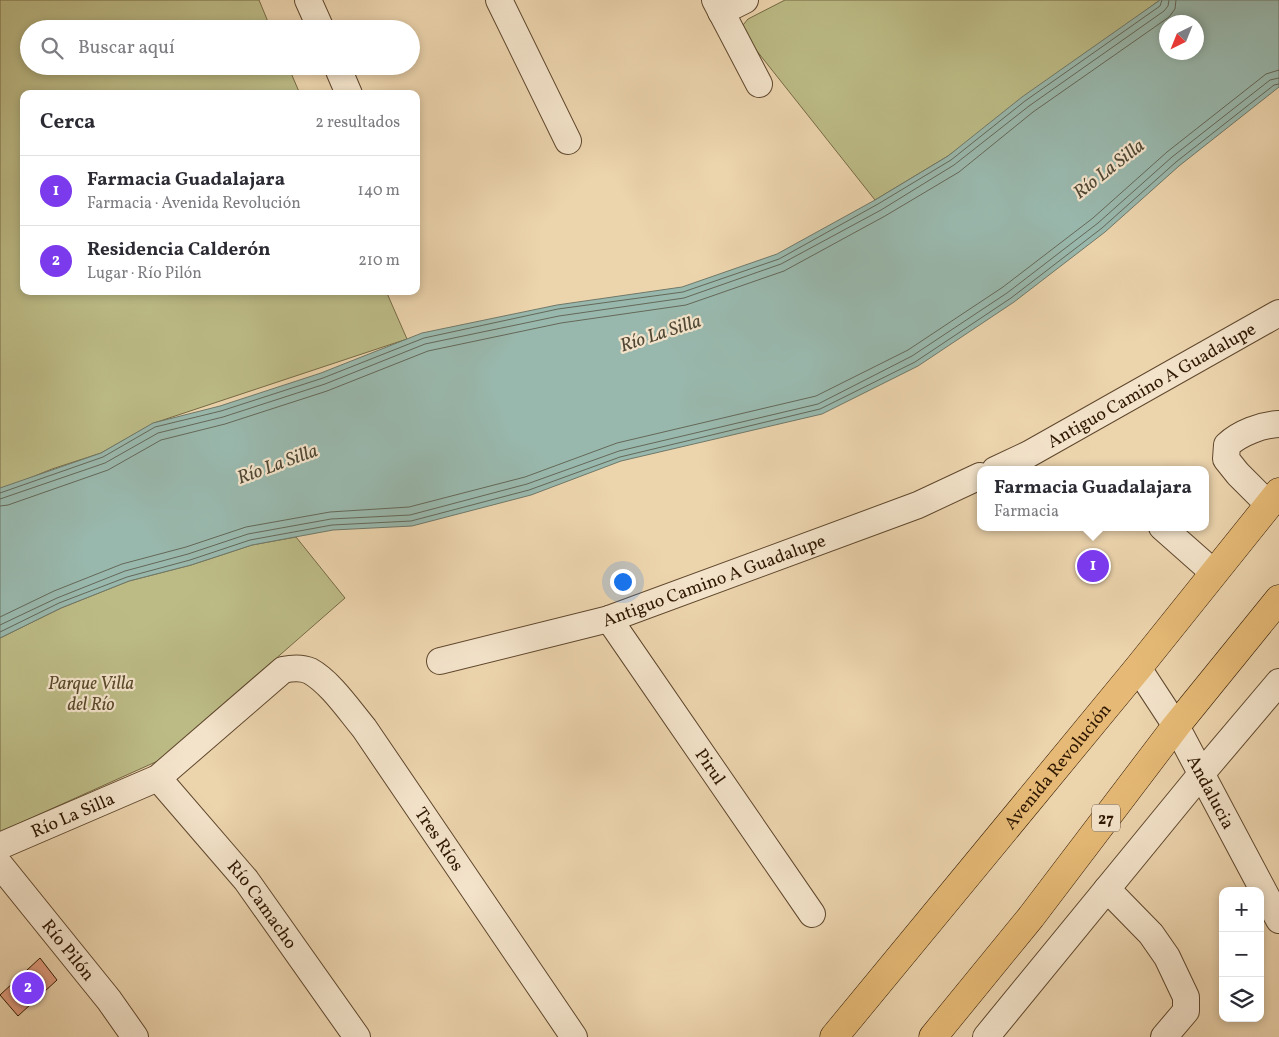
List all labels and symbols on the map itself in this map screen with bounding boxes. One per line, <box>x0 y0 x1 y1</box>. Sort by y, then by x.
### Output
north arrow <box>1159 15 1204 60</box>
water label: Río La Silla <box>1068 133 1150 206</box>
water label: Río La Silla <box>617 309 705 359</box>
street label: Antiguo Camino A Guadalupe <box>1043 317 1261 455</box>
water label: Río La Silla <box>234 438 322 491</box>
street label: Antiguo Camino A Guadalupe <box>599 529 829 634</box>
pin: 1 <box>1077 547 1109 585</box>
your location <box>610 569 636 595</box>
park label: Parque Villa del Río <box>48 672 134 718</box>
street label: Avenida Revolución <box>999 698 1118 835</box>
street label: Pirul <box>688 744 731 790</box>
street label: Andalucia <box>1180 751 1240 834</box>
street label: Río La Silla <box>27 787 119 845</box>
street label: Tres Ríos <box>408 803 469 877</box>
road number: 27 <box>1092 804 1120 831</box>
street label: Río Camacho <box>220 855 302 955</box>
street label: Río Pilón <box>35 915 100 987</box>
pin: 2 <box>12 969 44 1007</box>

